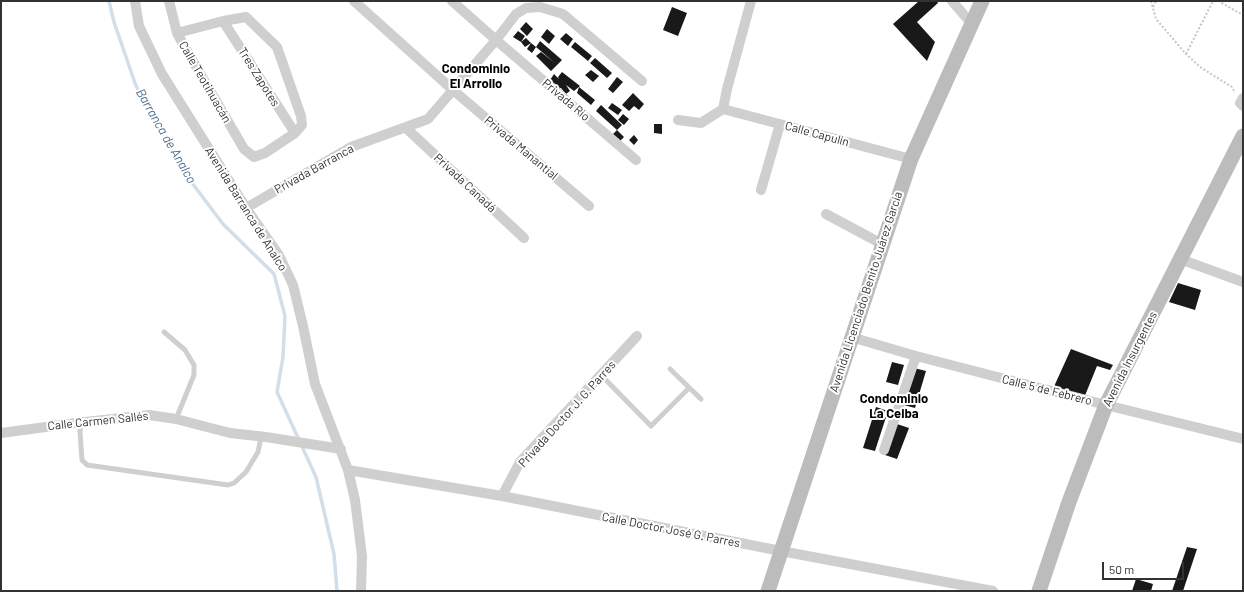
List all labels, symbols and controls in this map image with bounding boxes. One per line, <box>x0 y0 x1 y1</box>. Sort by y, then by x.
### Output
street label: Calle Teotihuacán <box>176 39 234 125</box>
street label: Tres Zapotes <box>235 45 283 109</box>
district label: Condominio El Arrollo <box>442 61 510 92</box>
street label: Privada Río <box>539 76 593 124</box>
water label: Barranca de Analco <box>133 86 199 186</box>
street label: Privada Manantial <box>481 113 561 183</box>
street label: Calle Capulín <box>783 119 851 149</box>
street label: Privada Barranca <box>272 141 356 197</box>
street label: Avenida Barranca de Analco <box>202 144 290 274</box>
street label: Privada Canadá <box>431 150 499 216</box>
street label: Avenida Licenciado Benito Juárez García <box>827 190 905 394</box>
street label: Avenida Insurgentes <box>1100 309 1160 409</box>
street label: Privada Doctor J. G. Parres <box>515 358 619 470</box>
street label: Calle 5 de Febrero <box>1000 372 1094 408</box>
district label: Condominio La Ceiba <box>860 391 928 422</box>
street label: Calle Carmen Sallés <box>47 409 149 433</box>
street label: Calle Doctor José G. Parres <box>601 510 741 550</box>
scale bar <box>1104 554 1186 580</box>
text: 50 m <box>1109 562 1134 576</box>

